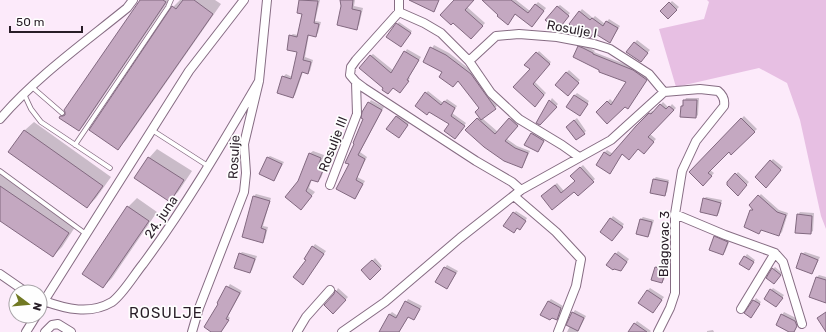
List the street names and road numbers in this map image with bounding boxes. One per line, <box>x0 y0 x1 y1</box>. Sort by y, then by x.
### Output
street label: Rosulje I <box>546 17 598 41</box>
street label: Rosulje III <box>316 114 350 174</box>
street label: Rosulje <box>225 135 243 179</box>
street label: 24. juna <box>141 193 181 241</box>
street label: Blagovac 3 <box>656 211 673 277</box>

